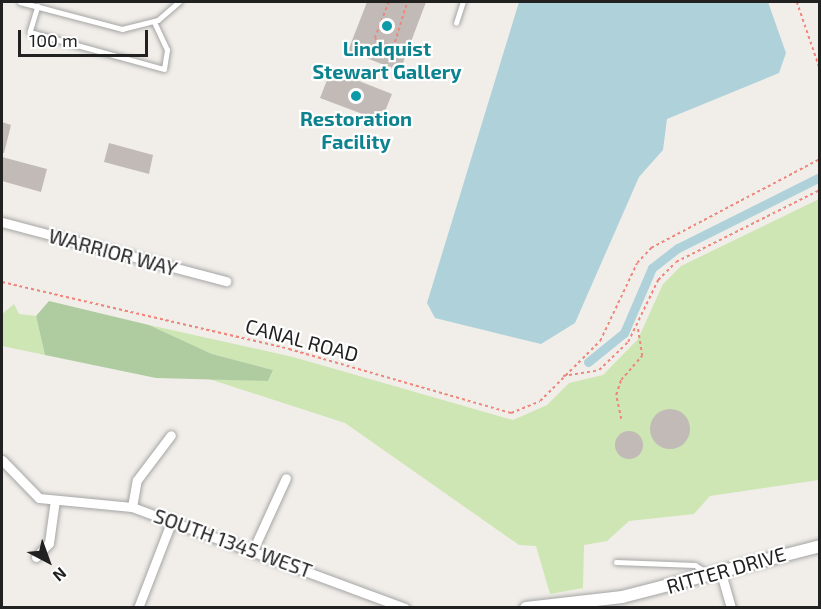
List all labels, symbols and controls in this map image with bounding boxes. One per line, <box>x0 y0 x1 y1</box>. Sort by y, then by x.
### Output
scale bar <box>21 18 152 56</box>
marker: Lindquist Stewart Gallery <box>380 19 394 33</box>
text: 100 m <box>29 29 78 51</box>
place label: Lindquist Stewart Gallery <box>312 36 462 83</box>
marker: Restoration Facility <box>349 89 363 103</box>
place label: Restoration Facility <box>300 106 412 153</box>
street label: WARRIOR WAY <box>46 223 180 281</box>
street label: CANAL ROAD <box>243 313 361 367</box>
street label: SOUTH 1345 WEST <box>150 503 316 583</box>
north arrow <box>18 531 78 591</box>
street label: RITTER DRIVE <box>664 541 788 599</box>
text: N <box>50 564 71 586</box>

